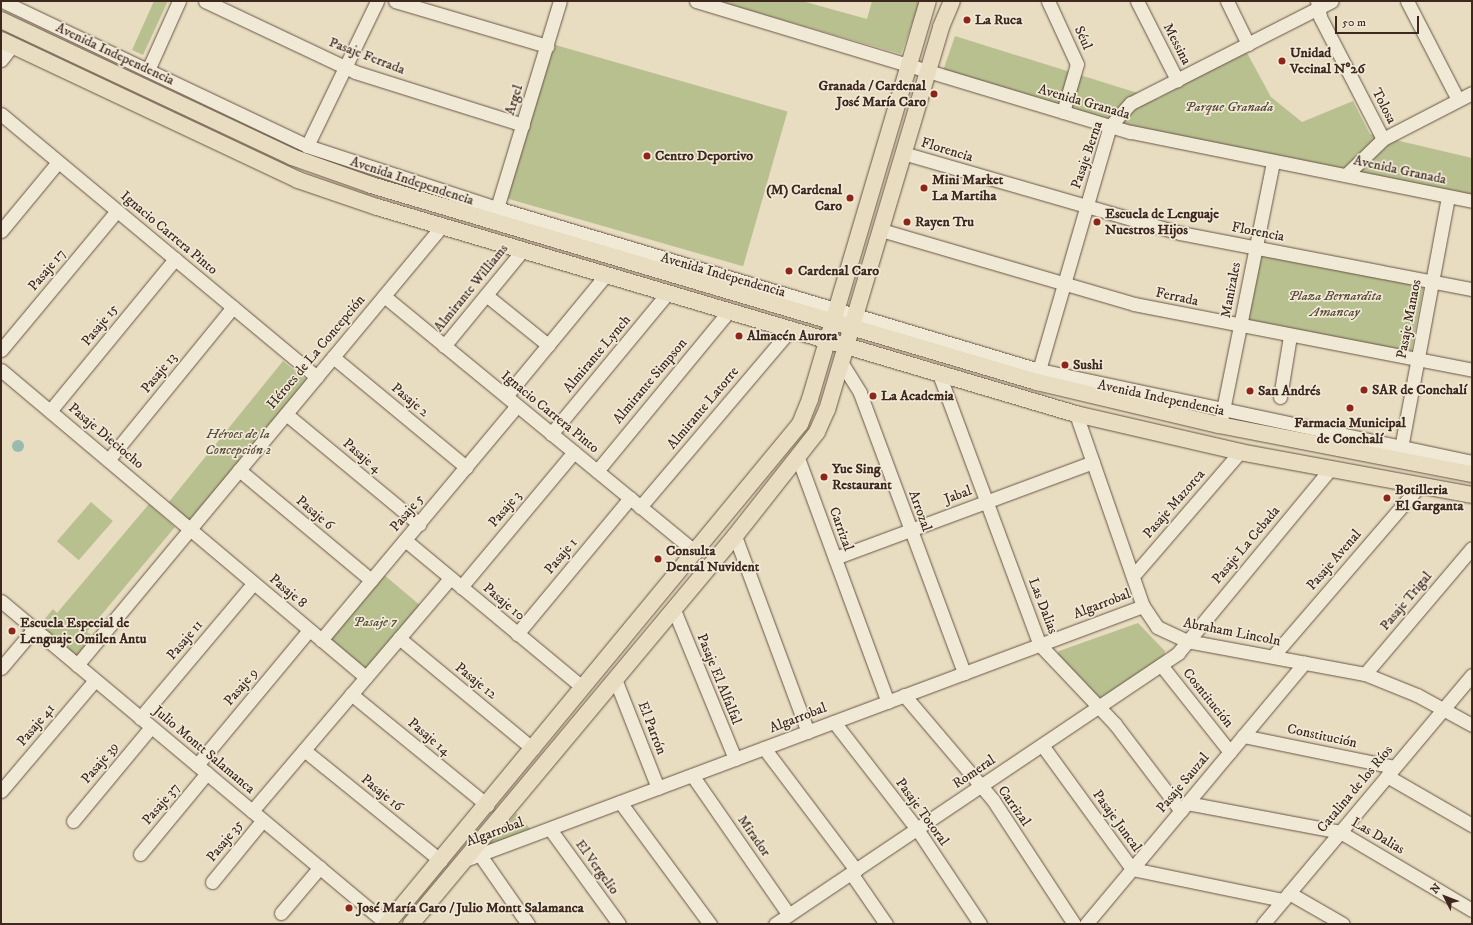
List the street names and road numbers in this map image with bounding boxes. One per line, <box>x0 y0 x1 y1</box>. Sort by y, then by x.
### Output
street label: Avenida Independencia <box>53 19 177 89</box>
street label: Messina <box>1159 20 1195 68</box>
street label: Séul <box>1070 24 1096 52</box>
street label: Pasaje Ferrada <box>327 34 407 78</box>
street label: Avenida Granada <box>1036 81 1132 123</box>
street label: Argel <box>501 83 527 117</box>
street label: Tolosa <box>1368 86 1400 126</box>
street label: Pasaje Berna <box>1068 119 1106 191</box>
street label: Florencia <box>919 134 975 166</box>
street label: Avenida Granada <box>1352 152 1448 188</box>
street label: Avenida Independencia <box>348 153 476 209</box>
street label: Ignacio Carrera Pinto <box>117 188 221 278</box>
street label: Florencia <box>1230 219 1286 245</box>
street label: Almirante Williams <box>430 241 512 335</box>
street label: Pasaje 17 <box>25 246 69 294</box>
street label: Avenida Independencia <box>659 249 787 301</box>
street label: Manizales <box>1217 261 1245 319</box>
street label: Pasaje Manaos <box>1393 278 1425 360</box>
street label: Ferrada <box>1154 284 1200 310</box>
street label: Héroes de La Concepción <box>263 292 369 412</box>
street label: Pasaje 15 <box>78 301 122 349</box>
street label: Almirante Lynch <box>560 312 634 396</box>
street label: Almirante Simpson <box>609 335 691 427</box>
street label: Pasaje 13 <box>138 349 180 397</box>
street label: Almirante Latorre <box>664 363 742 453</box>
street label: Ignacio Carrera Pinto <box>498 367 602 457</box>
street label: Avenida Independencia <box>1096 376 1226 420</box>
street label: Pasaje 2 <box>388 380 432 420</box>
street label: Pasaje Dieciocho <box>65 400 147 472</box>
street label: Pasaje 4 <box>339 435 385 477</box>
street label: Pasaje Mazorca <box>1140 466 1208 542</box>
street label: Jabal <box>942 482 974 508</box>
street label: Pasaje 3 <box>485 487 525 531</box>
street label: Arrozal <box>905 488 935 534</box>
street label: Pasaje 5 <box>386 491 428 535</box>
street label: Pasaje 6 <box>293 492 337 534</box>
street label: Pasaje La Cebada <box>1209 503 1283 587</box>
street label: Carrizal <box>825 505 857 553</box>
street label: Pasaje Avenal <box>1303 526 1365 594</box>
street label: Pasaje 1 <box>541 535 581 577</box>
street label: Pasaje Trigal <box>1376 568 1436 634</box>
street label: Pasaje 8 <box>266 570 310 612</box>
street label: Las Dalias <box>1025 576 1061 636</box>
street label: Pasaje 10 <box>480 580 528 624</box>
street label: Algarrobal <box>1071 585 1133 623</box>
street label: Abraham Lincoln <box>1182 614 1282 650</box>
street label: Pasaje 11 <box>163 617 207 663</box>
street label: Pasaje El Alfalfal <box>693 631 745 727</box>
street label: Pasaje 12 <box>452 659 500 703</box>
street label: Pasaje 9 <box>220 665 262 709</box>
street label: Cosntitución <box>1179 665 1237 731</box>
street label: El Parrón <box>634 699 670 757</box>
street label: Algarrobal <box>767 699 829 737</box>
street label: Pasaje 41 <box>13 700 59 750</box>
street label: Julio Montt Salamanca <box>150 703 258 797</box>
street label: Pasaje 14 <box>404 714 454 760</box>
street label: Constitución <box>1285 720 1359 752</box>
street label: Pasaje 39 <box>78 739 122 787</box>
street label: Catalina de los Ríos <box>1314 742 1396 836</box>
street label: Pasaje Sauzal <box>1153 750 1213 816</box>
street label: Romeral <box>950 752 998 792</box>
street label: Pasaje 16 <box>358 771 406 815</box>
street label: Pasaje Totoral <box>892 775 952 849</box>
street label: Pasaje 37 <box>139 780 183 828</box>
street label: Carrizal <box>994 783 1034 829</box>
street label: Pasaje Juncal <box>1089 787 1145 855</box>
street label: Mirador <box>734 812 774 860</box>
street label: Algarrobal <box>464 814 526 850</box>
street label: Las Dalias <box>1348 814 1408 858</box>
street label: Pasaje 35 <box>203 817 247 865</box>
street label: El Vergelio <box>572 836 622 898</box>

